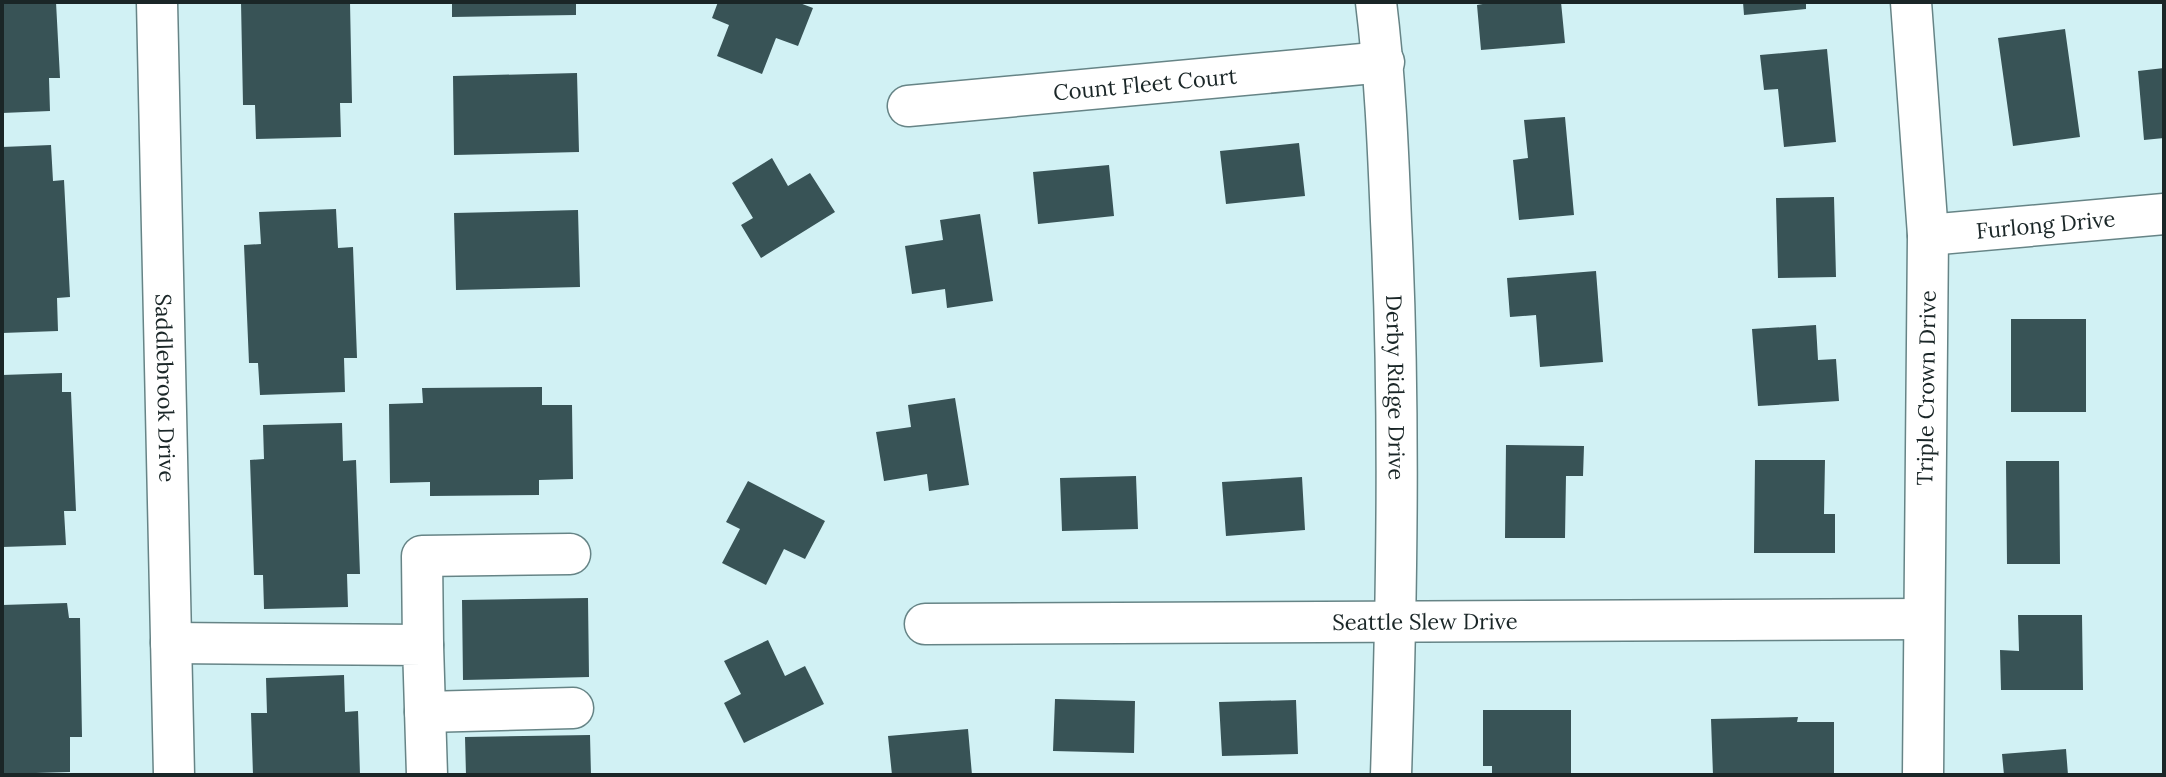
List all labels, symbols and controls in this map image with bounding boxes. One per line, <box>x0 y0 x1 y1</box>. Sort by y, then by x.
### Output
street label: Count Fleet Court <box>1052 62 1239 107</box>
street label: Furlong Drive <box>1975 204 2116 245</box>
street label: Triple Crown Drive <box>1910 290 1942 486</box>
street label: Saddlebrook Drive <box>149 293 182 483</box>
street label: Derby Ridge Drive <box>1380 294 1411 480</box>
street label: Seattle Slew Drive <box>1332 607 1518 636</box>

